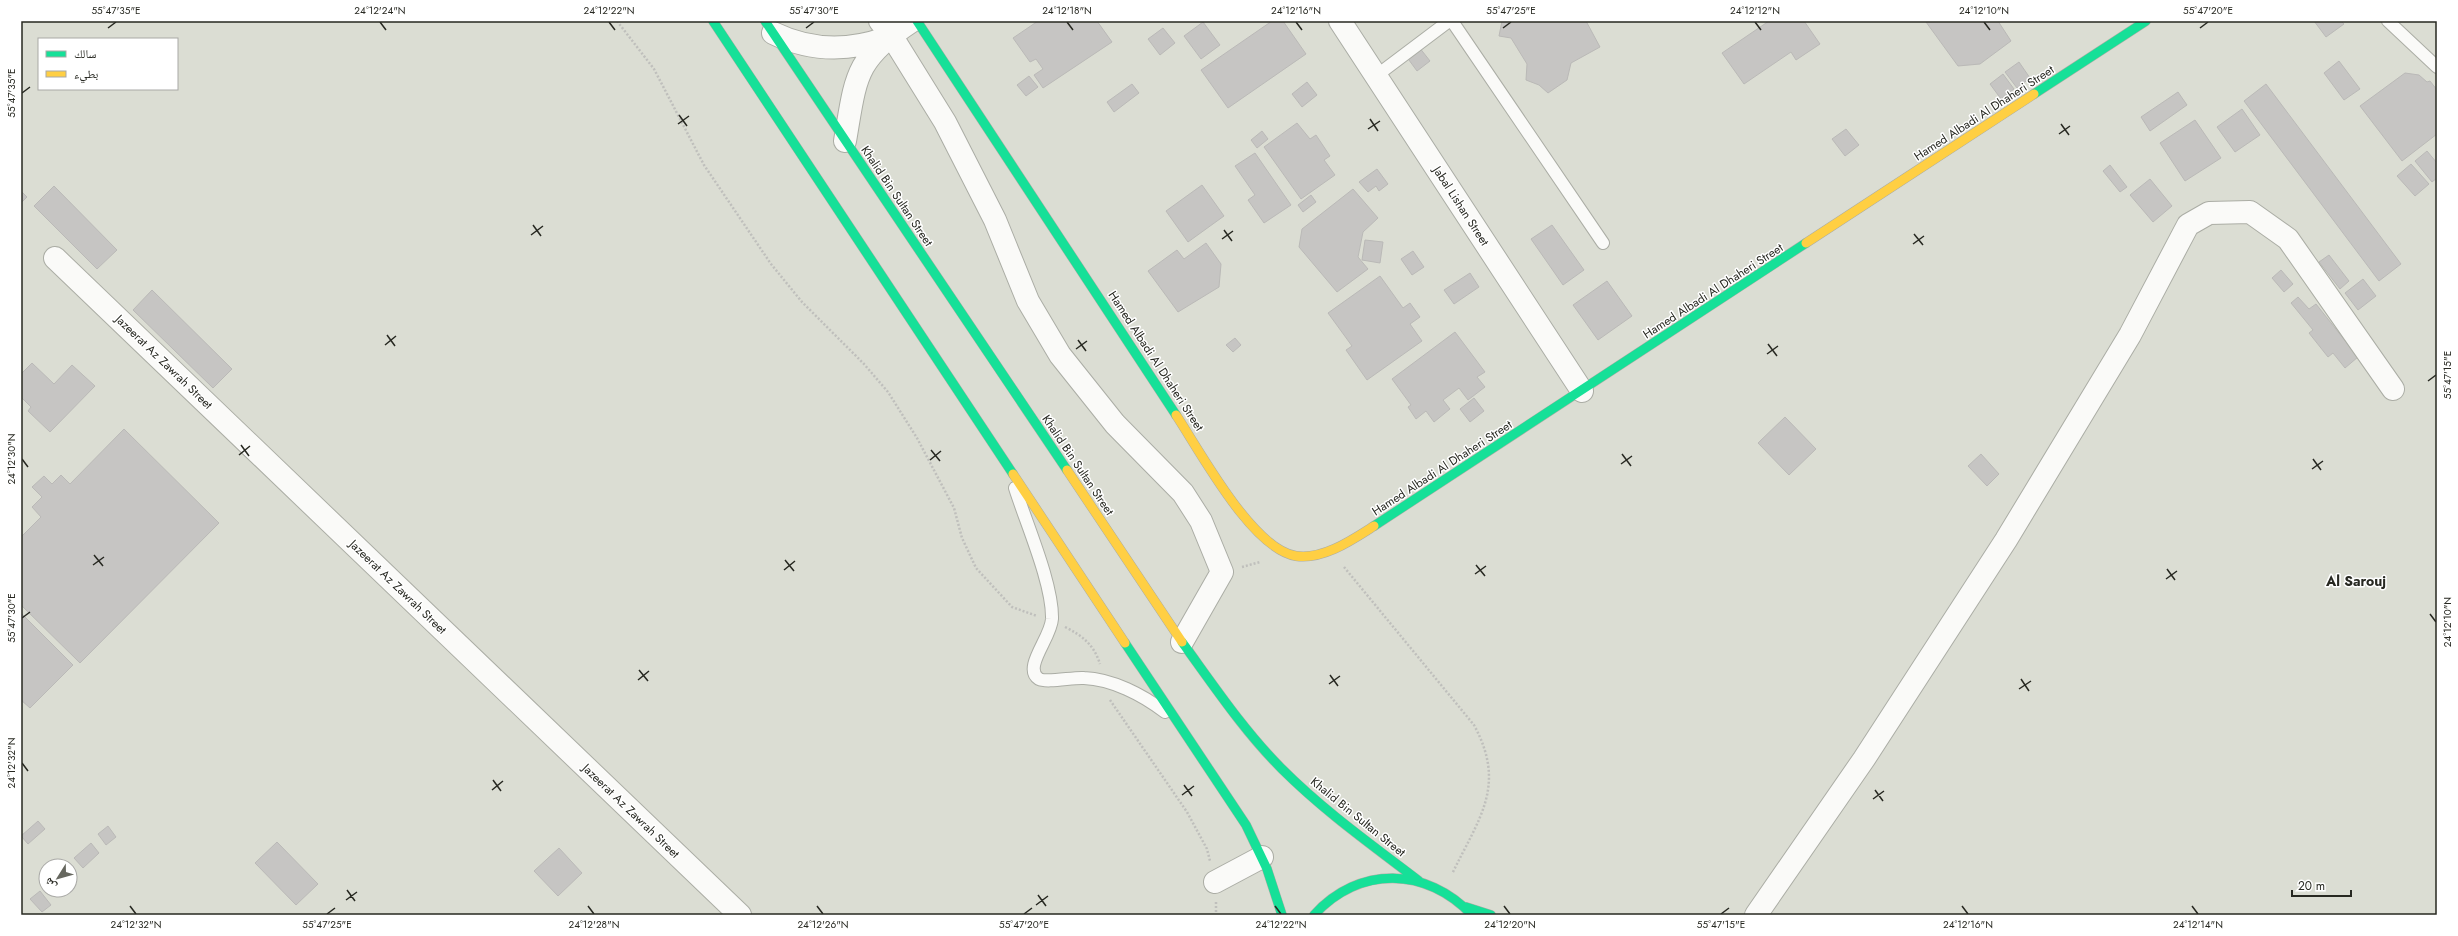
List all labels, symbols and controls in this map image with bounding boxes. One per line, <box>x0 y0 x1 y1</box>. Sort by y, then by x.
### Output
text: 55°47'35"E <box>91 3 141 18</box>
text: 24°12'24"N <box>354 3 406 18</box>
text: 24°12'22"N <box>583 3 635 18</box>
text: 55°47'30"E <box>789 3 839 18</box>
text: 24°12'18"N <box>1042 3 1092 18</box>
text: 24°12'16"N <box>1271 3 1321 18</box>
text: 55°47'25"E <box>1486 3 1536 18</box>
text: 24°12'12"N <box>1730 3 1780 18</box>
text: 24°12'10"N <box>1959 3 2009 18</box>
text: 55°47'20"E <box>2183 3 2233 18</box>
legend <box>38 38 178 90</box>
text: سالك <box>74 45 96 63</box>
street label: Hamed Albadi Al Dhaheri Street <box>1910 61 2058 165</box>
text: بطيء <box>74 65 98 84</box>
text: 55°47'35"E <box>4 68 19 118</box>
street label: Khalid Bin Sultan Street <box>857 142 937 250</box>
street label: Jabal Lishan Street <box>1427 161 1494 249</box>
street label: Hamed Albadi Al Dhaheri Street <box>1639 239 1787 343</box>
street label: Hamed Albadi Al Dhaheri Street <box>1104 287 1208 435</box>
street label: Jazeerat Az Zawrah Street <box>110 309 217 413</box>
text: 55°47'15"E <box>2440 351 2455 399</box>
street label: Khalid Bin Sultan Street <box>1038 411 1118 519</box>
street label: Hamed Albadi Al Dhaheri Street <box>1368 416 1516 520</box>
text: 24°12'30"N <box>4 433 19 485</box>
street label: Jazeerat Az Zawrah Street <box>344 534 451 638</box>
district label: Al Sarouj <box>2325 571 2386 591</box>
text: 55°47'30"E <box>4 593 19 643</box>
text: 24°12'10"N <box>2440 597 2455 647</box>
text: 24°12'32"N <box>4 738 19 788</box>
street label: Jazeerat Az Zawrah Street <box>577 758 684 862</box>
street label: Khalid Bin Sultan Street <box>1307 773 1409 861</box>
north arrow <box>38 858 78 898</box>
scale bar <box>2292 872 2351 898</box>
text: ش <box>40 874 60 893</box>
text: 20 m <box>2298 877 2325 895</box>
text: 24°12'32"N <box>111 917 161 932</box>
text: 55°47'25"E <box>302 917 352 932</box>
text: 24°12'28"N <box>569 917 619 932</box>
text: 24°12'26"N <box>797 917 849 932</box>
text: 55°47'20"E <box>999 917 1049 932</box>
text: 24°12'22"N <box>1255 917 1307 932</box>
text: 24°12'20"N <box>1484 917 1536 932</box>
text: 55°47'15"E <box>1697 917 1745 932</box>
text: 24°12'16"N <box>1943 917 1993 932</box>
text: 24°12'14"N <box>2173 917 2223 932</box>

